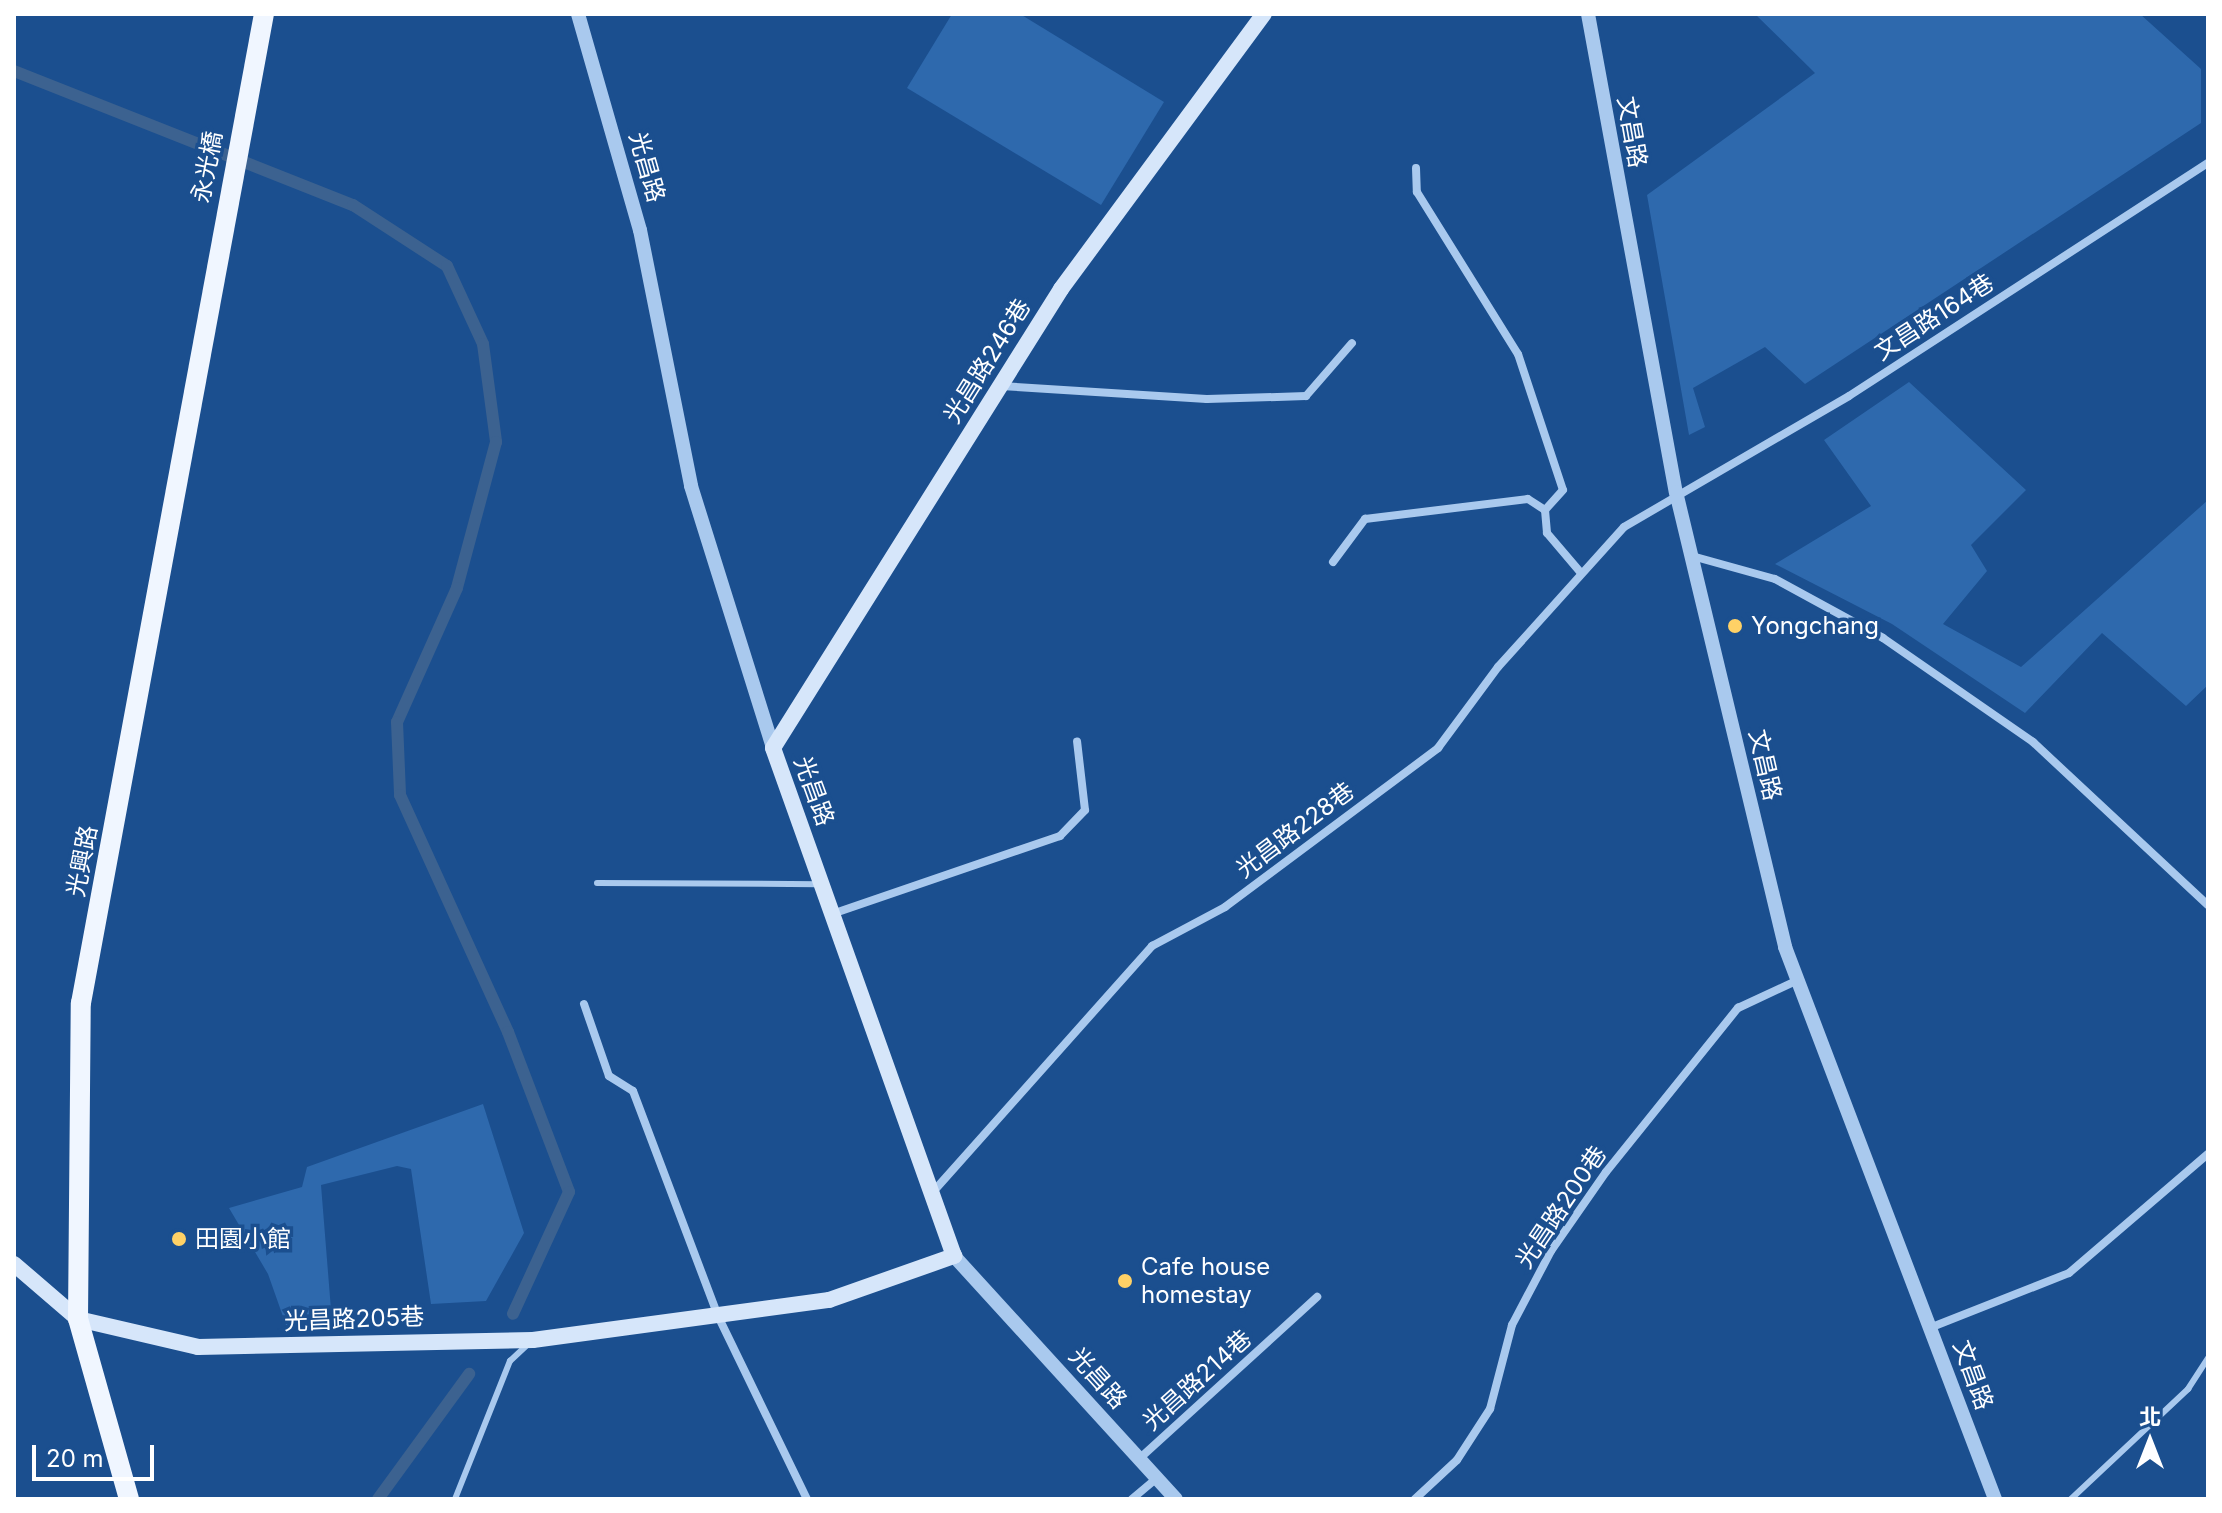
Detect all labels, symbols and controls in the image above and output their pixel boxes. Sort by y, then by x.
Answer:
street label: 文昌路 [1612,94,1652,170]
street label: 光昌路 [623,128,671,206]
street label: 永光橋 [186,129,228,205]
street label: 文昌路164巷 [1869,268,1999,366]
street label: 光昌路246巷 [938,294,1036,428]
place label: Yongchang [1751,612,1879,640]
marker: Yongchang [1726,617,1744,635]
street label: 文昌路 [1743,727,1787,803]
street label: 光昌路 [788,752,840,830]
street label: 光昌路228巷 [1230,776,1360,884]
street label: 光興路 [61,823,103,899]
street label: 光昌路200巷 [1510,1141,1612,1273]
place label: 田園小館 [195,1225,291,1253]
marker: 田園小館 [170,1230,188,1248]
place label: Cafe house homestay [1141,1253,1270,1309]
marker: Cafe house homestay [1116,1272,1134,1290]
street label: 光昌路205巷 [283,1302,425,1336]
street label: 光昌路214巷 [1137,1324,1257,1436]
street label: 文昌路 [1947,1336,1999,1414]
street label: 光昌路 [1063,1342,1133,1414]
north arrow [2110,1401,2190,1481]
text: 北 [2139,1404,2161,1430]
scale bar [36,1429,158,1479]
text: 20 m [46,1444,104,1473]

